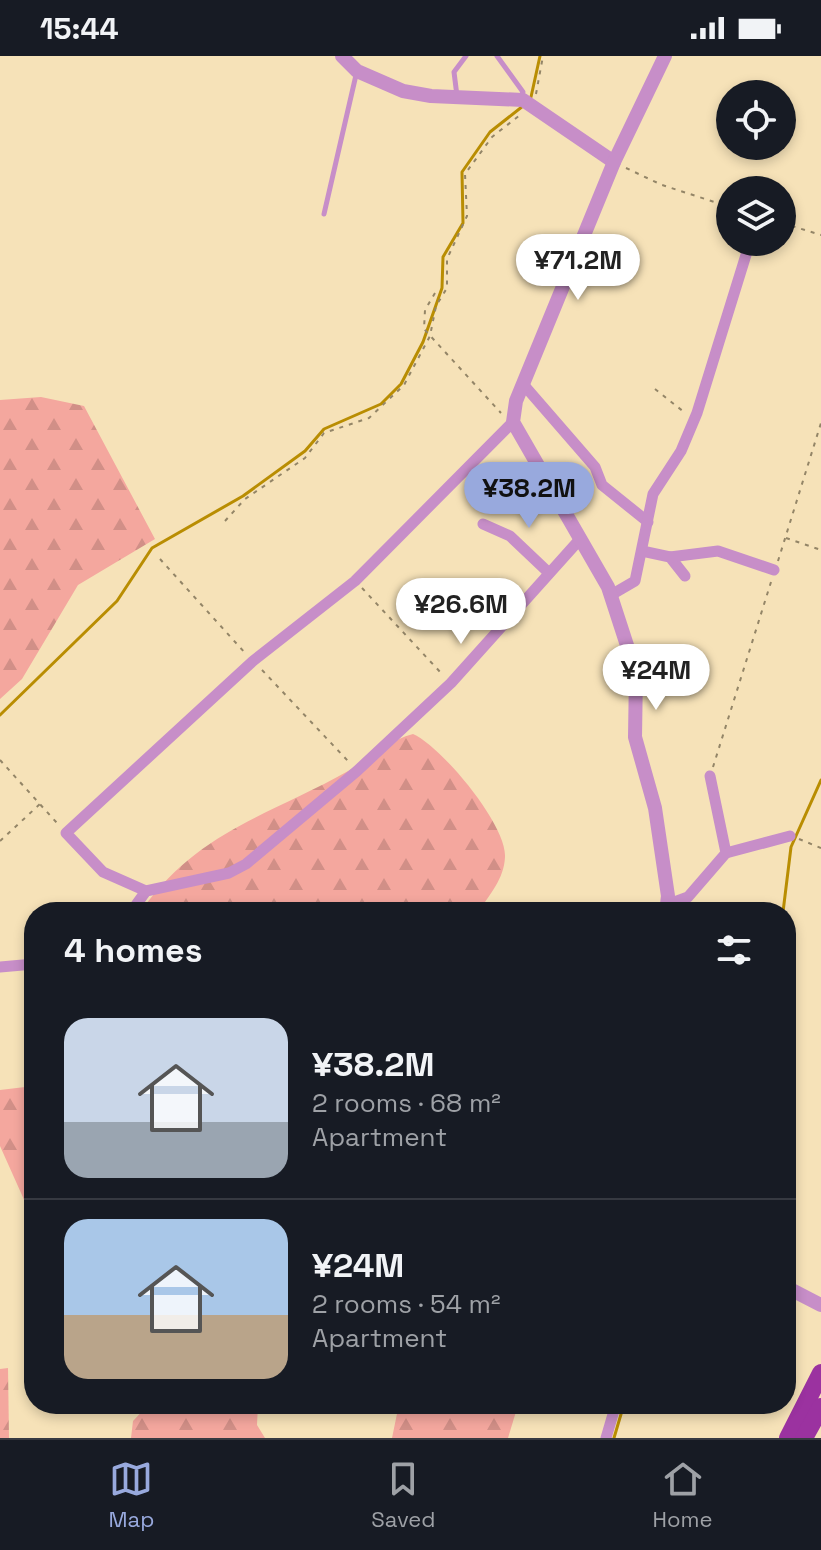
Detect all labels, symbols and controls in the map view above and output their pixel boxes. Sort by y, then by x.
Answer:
text: 15:44 [40,9,119,48]
map controls [716,80,796,256]
button: locate [716,80,796,160]
button: layers [716,176,796,256]
pin: ¥71.2M [513,234,643,302]
text: ¥71.2M [534,243,622,277]
pin: ¥38.2M [464,462,594,530]
text: ¥38.2M [482,471,576,505]
pin: ¥26.6M [396,578,526,646]
text: ¥26.6M [414,587,508,621]
pin: ¥24M [609,644,703,712]
text: ¥24M [621,653,691,687]
icon: filters [712,928,756,972]
text: 4 homes [64,929,202,972]
text: ¥38.2M [312,1043,434,1086]
icon: home [128,1050,224,1146]
text: 2 rooms · 68 m² [312,1086,501,1120]
text: Apartment [312,1120,447,1154]
text: ¥24M [312,1244,404,1287]
icon: home [128,1251,224,1347]
text: 2 rooms · 54 m² [312,1287,501,1321]
text: Apartment [312,1321,447,1355]
tab: Map [109,1457,154,1533]
tab: Saved [371,1457,436,1533]
tab: Home [653,1457,713,1533]

